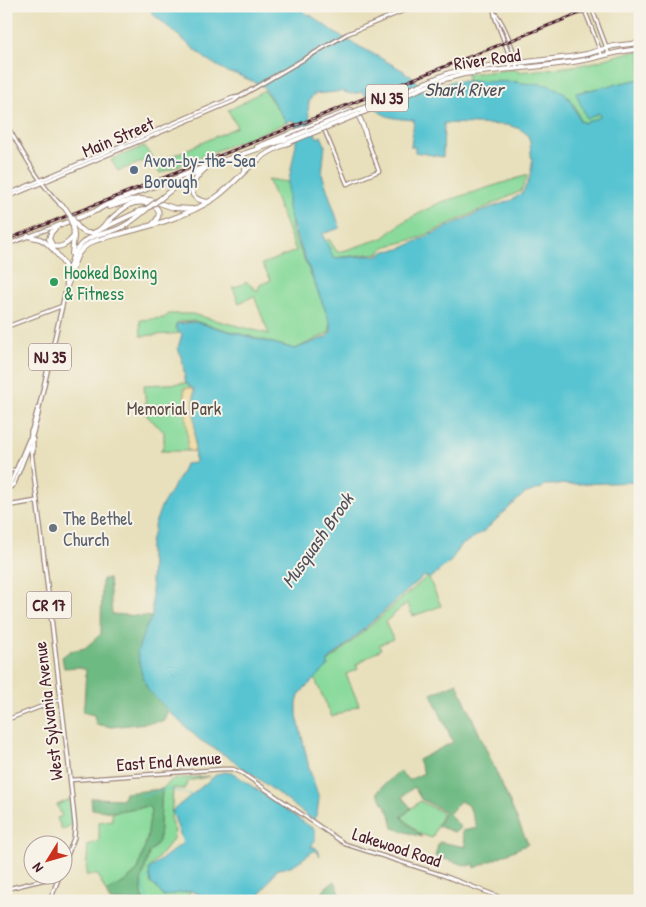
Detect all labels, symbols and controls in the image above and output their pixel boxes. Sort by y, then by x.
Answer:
street label: River Road [452,42,522,76]
water label: Shark River [424,76,506,102]
road number: NJ 35 [366,85,408,112]
street label: Main Street [78,110,159,163]
place label: Avon-by-the-Sea Borough [144,148,256,194]
marker: Avon-by-the-Sea Borough [128,164,140,176]
place label: Hooked Boxing & Fitness [64,260,157,306]
marker: Hooked Boxing & Fitness [48,276,60,288]
road number: NJ 35 [29,344,71,371]
park label: Memorial Park [127,396,222,421]
water label: Musquash Brook [275,486,360,592]
place label: The Bethel Church [63,506,132,552]
marker: The Bethel Church [47,522,59,534]
road number: CR 17 [27,592,72,618]
street label: West Sylvania Avenue [27,640,69,782]
street label: East End Avenue [116,745,222,777]
street label: Lakewood Road [349,821,445,873]
north arrow [22,834,72,884]
text: N [27,859,47,877]

